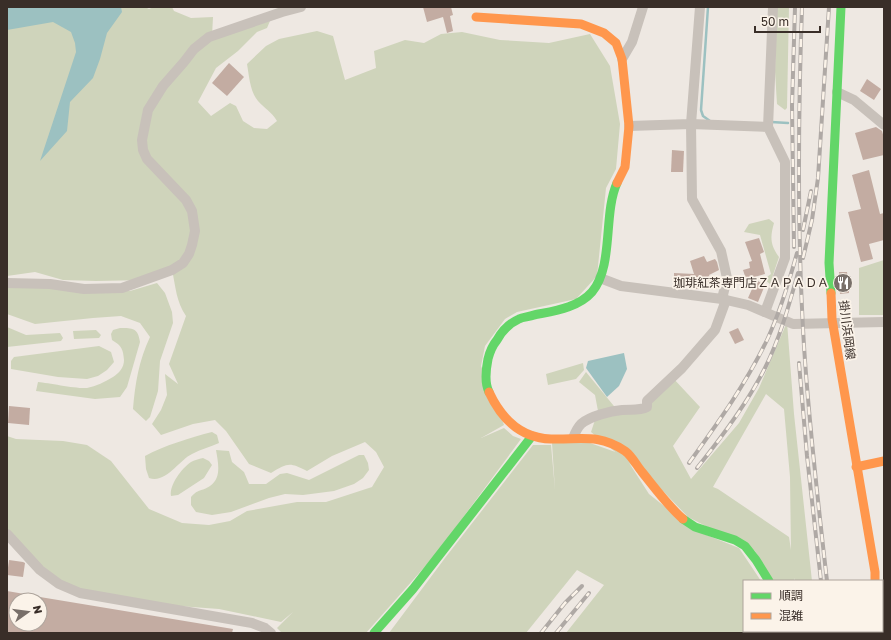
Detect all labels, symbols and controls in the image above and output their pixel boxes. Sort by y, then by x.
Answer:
scale bar [755,8,820,34]
text: 50 m [761,14,789,29]
restaurant icon: 珈琲紅茶専門店ＺＡＰＡＤＡ [832,272,854,294]
place label: 珈琲紅茶専門店ＺＡＰＡＤＡ [673,275,829,290]
street label: 掛川浜岡線 [836,299,859,361]
legend [743,580,883,632]
text: 順調 [779,588,803,603]
north arrow [8,592,48,632]
text: N [31,604,46,615]
text: 混雑 [779,608,803,623]

